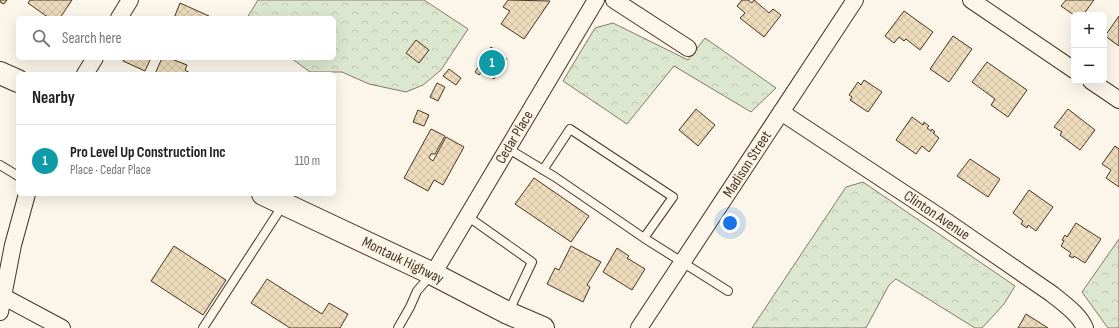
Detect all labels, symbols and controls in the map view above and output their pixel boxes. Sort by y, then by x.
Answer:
map controls [1071,12,1107,84]
button: + [1071,12,1107,48]
search box [16,16,336,60]
icon: search [30,27,52,49]
text: Search here [62,29,122,48]
pin: 1 [479,48,505,78]
button: − [1071,48,1107,84]
text: Nearby [32,88,75,108]
street label: Cedar Place [491,107,538,167]
street label: Madison Street [719,127,776,201]
text: Pro Level Up Construction Inc [70,143,226,162]
text: 1 [42,153,48,169]
text: 110 m [295,153,320,169]
text: Place · Cedar Place [70,162,151,178]
street label: Clinton Avenue [900,186,973,245]
your location [720,213,740,233]
street label: Montauk Highway [359,232,447,289]

